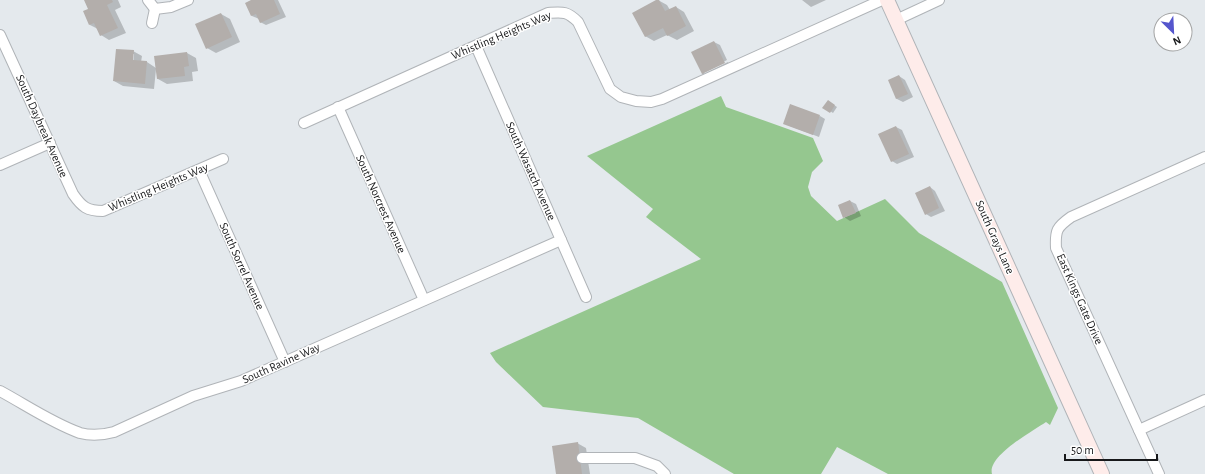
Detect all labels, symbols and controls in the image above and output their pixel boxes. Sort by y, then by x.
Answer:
street label: Whistling Heights Way [449,9,553,62]
north arrow [1153,12,1193,52]
text: N [1171,34,1183,47]
street label: South Daybreak Avenue [13,73,70,180]
street label: South Wasatch Avenue [504,120,558,222]
street label: South Norcrest Avenue [354,153,408,255]
street label: Whistling Heights Way [106,161,210,214]
street label: South Grays Lane [972,198,1017,276]
street label: South Sorrel Avenue [217,221,267,311]
street label: East Kings Gate Drive [1055,252,1105,346]
street label: South Ravine Way [240,341,322,386]
scale bar [1065,436,1157,462]
text: 50 m [1071,444,1094,456]

